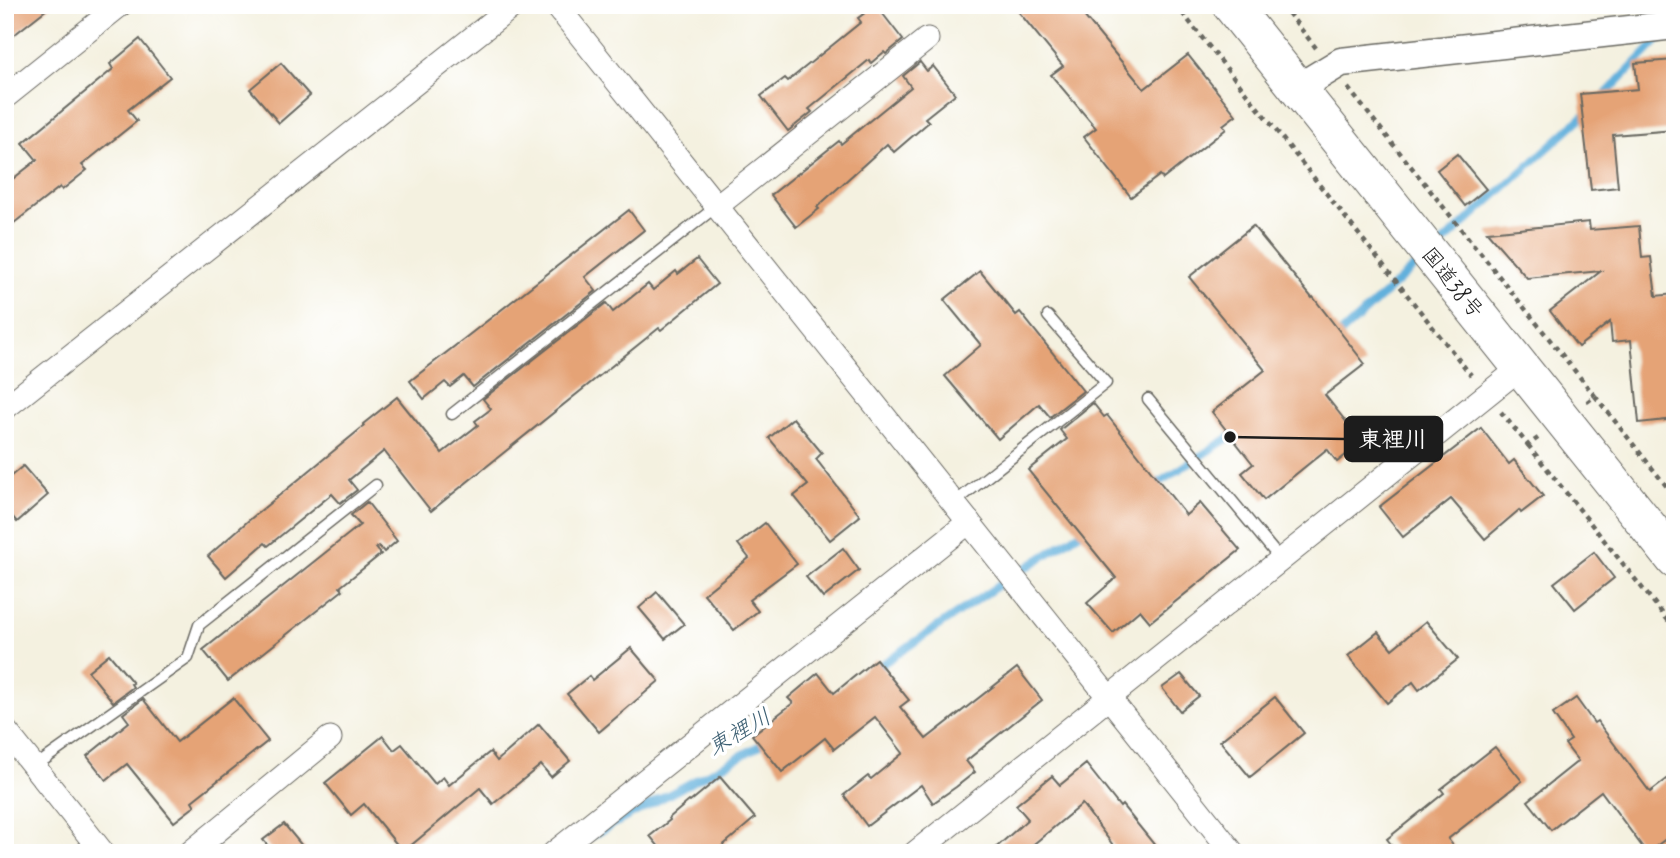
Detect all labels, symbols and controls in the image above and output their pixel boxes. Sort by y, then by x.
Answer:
street label: 国道38号 [1415,242,1489,324]
callout: 東裡川 [1345,417,1442,461]
text: 東裡川 [1359,426,1428,456]
water label: 東裡川 [703,703,777,763]

